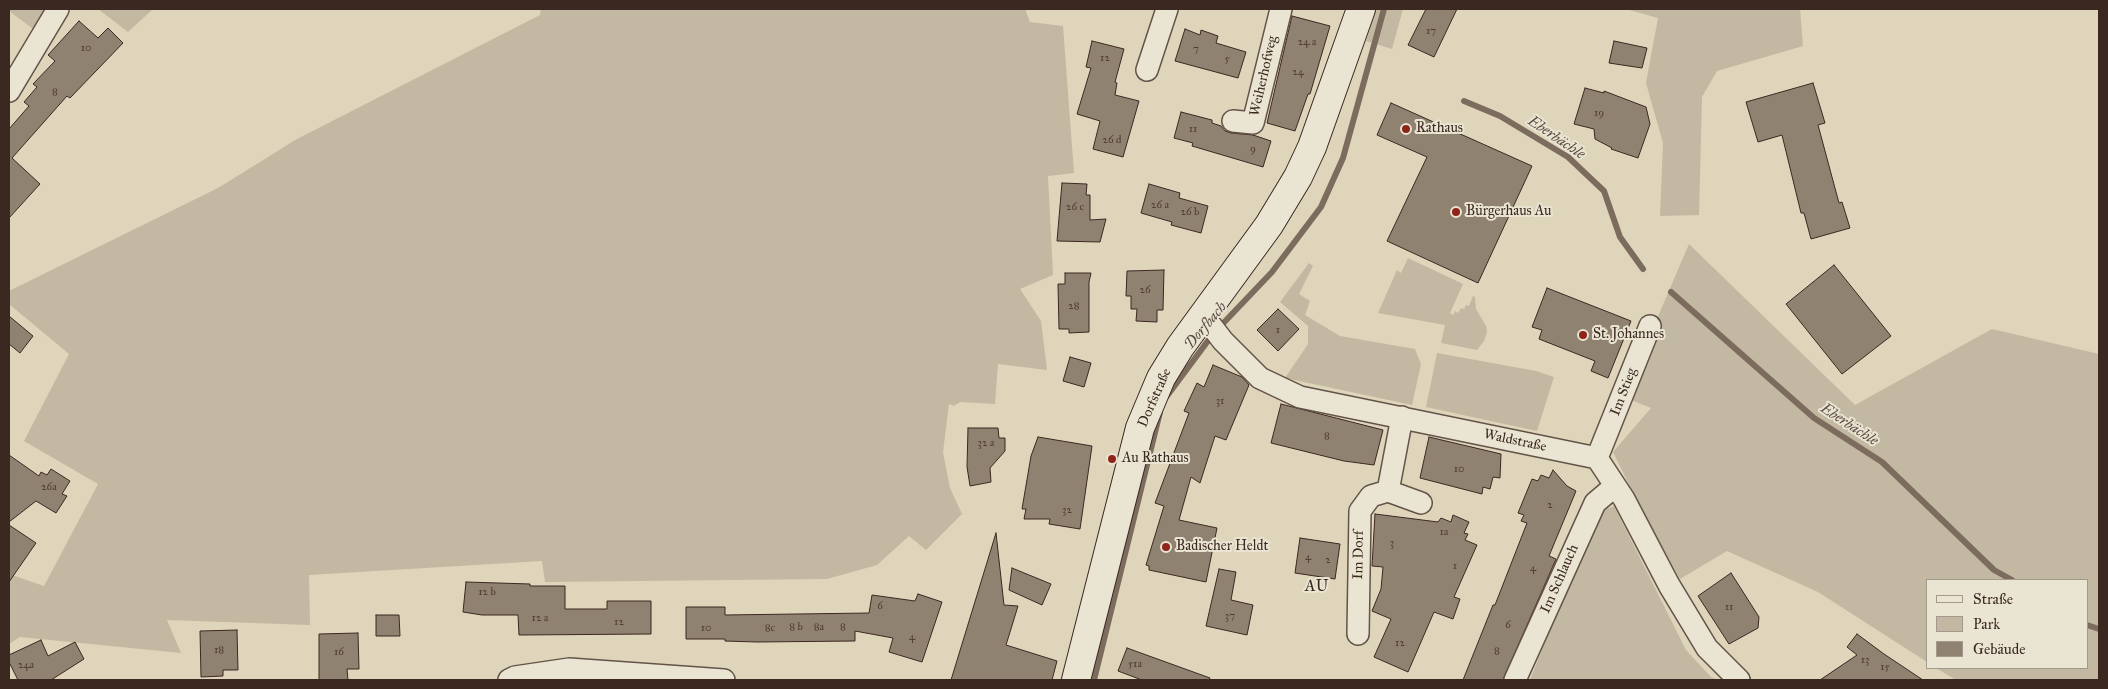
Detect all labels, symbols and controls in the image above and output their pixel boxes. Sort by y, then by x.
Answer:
house number: 17 [1426,24,1436,38]
street label: Weiherhofweg [1247,34,1281,118]
house number: 24 a [1298,35,1316,49]
house number: 10 [81,41,91,55]
house number: 7 [1193,42,1199,56]
house number: 12 [1100,51,1110,65]
house number: 5 [1224,52,1230,66]
house number: 24 [1292,65,1304,79]
house number: 8 [52,85,58,99]
house number: 19 [1594,106,1604,120]
water label: Eberbächle [1524,112,1588,164]
place label: Rathaus [1416,121,1463,137]
house number: 11 [1189,122,1197,136]
marker: Rathaus [1400,123,1412,135]
house number: 26 d [1103,133,1121,147]
house number: 9 [1250,142,1256,156]
house number: 26 a [1151,198,1169,212]
house number: 26 c [1066,200,1084,214]
place label: Bürgerhaus Au [1466,204,1551,220]
house number: 26 b [1181,205,1199,219]
marker: Bürgerhaus Au [1450,206,1462,218]
house number: 26 [1139,283,1151,297]
house number: 28 [1068,299,1080,313]
water label: Dorfbach [1181,299,1231,353]
house number: 1 [1276,323,1280,337]
place label: St. Johannes [1593,327,1664,343]
marker: St. Johannes [1577,329,1589,341]
street label: Dorfstraße [1135,366,1175,430]
street label: Im Stieg [1607,366,1641,418]
house number: 31 [1216,394,1224,408]
water label: Eberbächle [1817,400,1881,450]
street label: Waldstraße [1482,426,1548,456]
house number: 8 [1324,429,1330,443]
house number: 32 a [978,436,994,450]
place label: Au Rathaus [1122,451,1189,467]
marker: Au Rathaus [1106,453,1118,465]
house number: 10 [1454,462,1464,476]
house number: 26a [41,480,57,494]
house number: 2 [1547,498,1553,512]
house number: 32 [1062,503,1072,517]
house number: 1a [1440,525,1448,539]
street label: Im Dorf [1350,530,1368,580]
house number: 3 [1390,536,1394,550]
place label: Badischer Heldt [1176,539,1268,555]
marker: Badischer Heldt [1160,541,1172,553]
street label: Im Schlauch [1537,542,1583,616]
house number: 4 [1305,550,1311,564]
house number: 2 [1325,553,1331,567]
house number: 1 [1453,559,1457,573]
house number: 4 [1530,561,1536,575]
district label: AU [1304,577,1330,597]
legend [1926,579,2088,669]
house number: 12 b [478,585,496,599]
text: Straße [1973,590,2013,608]
house number: 6 [877,599,883,613]
house number: 11 [1725,600,1733,614]
house number: 37 [1225,609,1235,623]
house number: 12 a [532,611,548,625]
house number: 12 [614,615,624,629]
text: Park [1973,615,2000,633]
house number: 6 [1505,618,1511,632]
house number: 8 b [789,620,803,634]
house number: 8a [814,620,824,634]
house number: 8 [840,620,846,634]
house number: 10 [701,621,711,635]
house number: 8c [765,621,775,635]
house number: 4 [909,630,915,644]
house number: 12 [1395,636,1405,650]
text: Gebäude [1973,640,2026,658]
house number: 18 [214,643,224,657]
house number: 8 [1494,644,1500,658]
house number: 16 [334,645,344,659]
house number: 13 [1861,653,1869,667]
house number: 51a [1128,657,1142,671]
house number: 24a [18,658,34,672]
house number: 15 [1880,660,1890,674]

